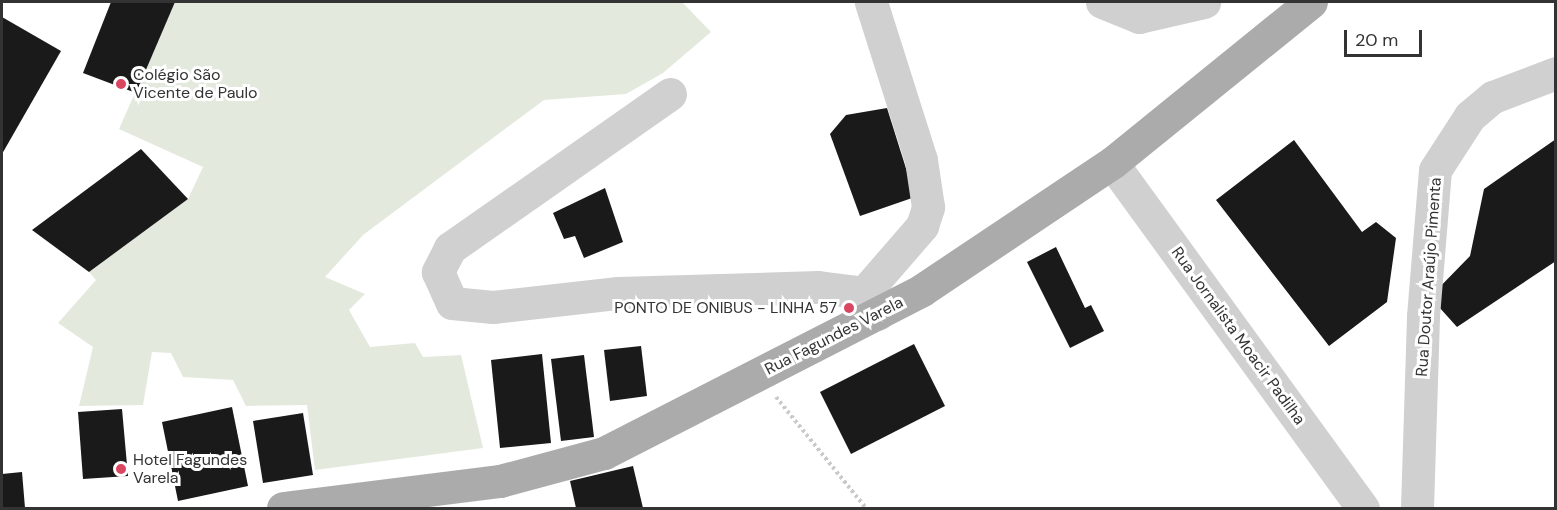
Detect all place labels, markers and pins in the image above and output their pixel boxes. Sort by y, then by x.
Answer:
place label: Colégio São Vicente de Paulo [133,65,258,103]
marker: Colégio São Vicente de Paulo [114,77,128,91]
place label: PONTO DE ONIBUS - LINHA 57 [614,298,837,318]
marker: PONTO DE ONIBUS - LINHA 57 [842,301,856,315]
place label: Hotel Fagundes Varela [133,450,247,488]
marker: Hotel Fagundes Varela [114,462,128,476]

